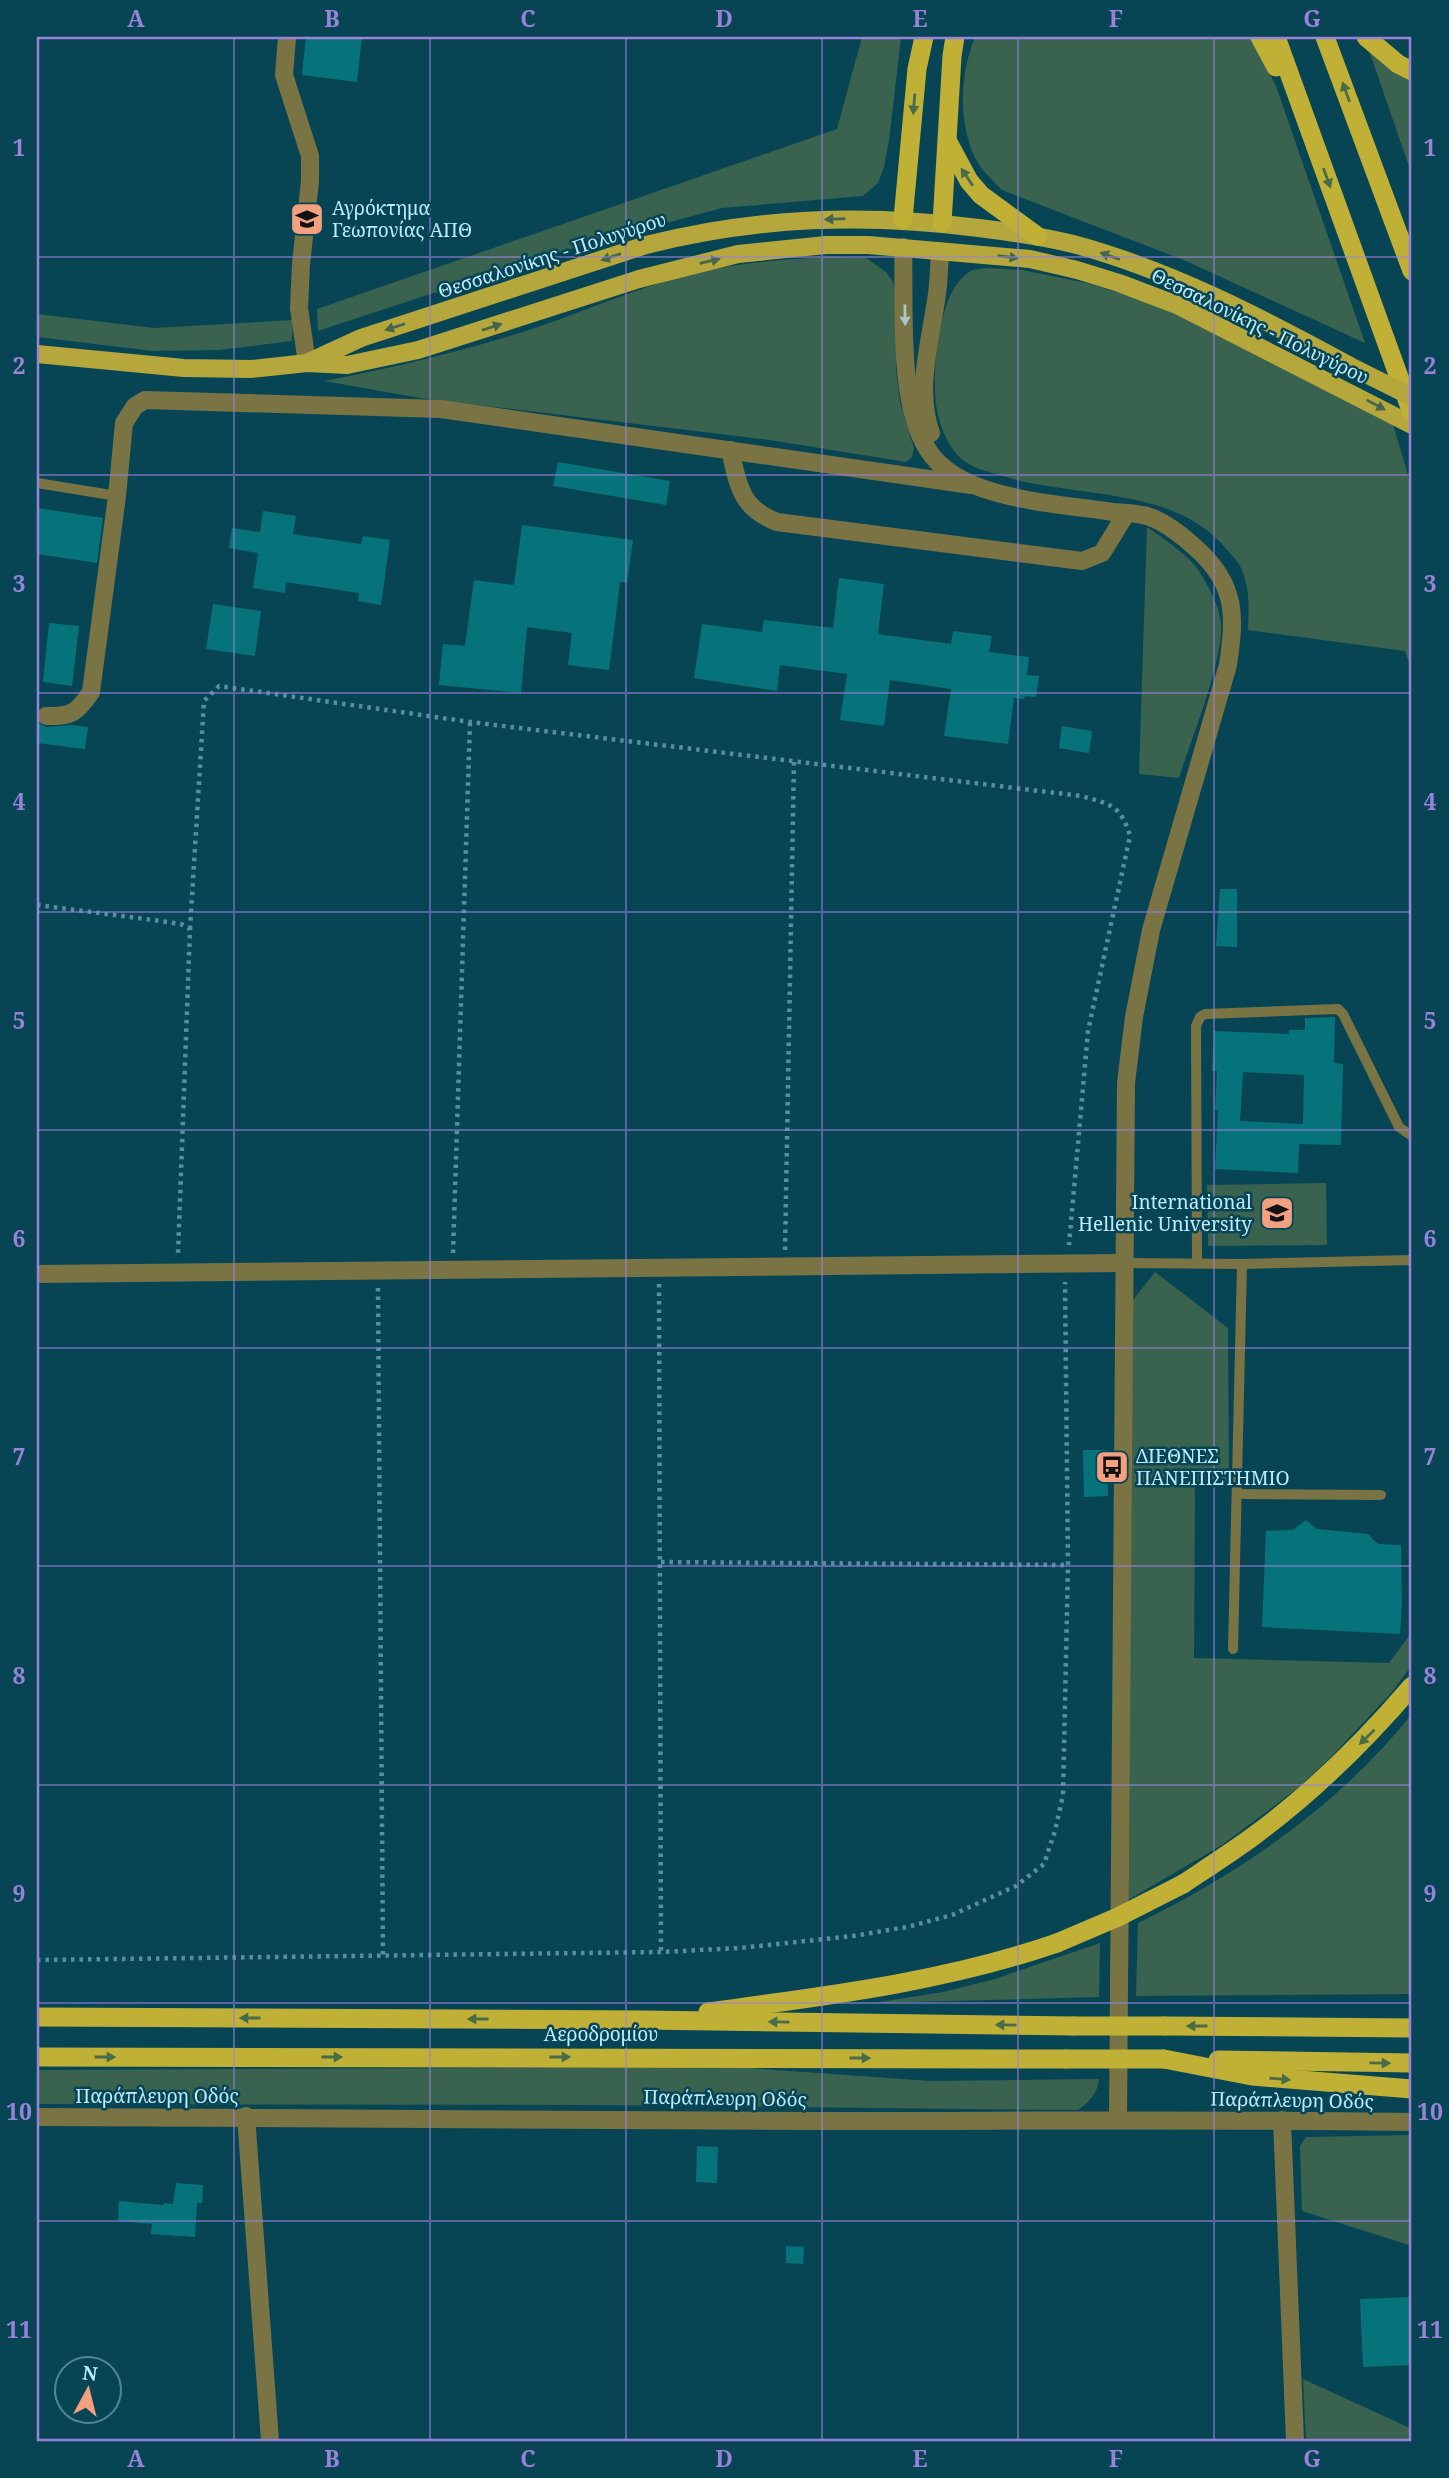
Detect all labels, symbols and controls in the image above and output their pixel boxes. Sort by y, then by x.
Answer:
text: A [127,2,145,34]
text: B [324,2,340,34]
text: C [520,2,536,34]
text: D [715,2,733,34]
text: E [912,2,928,34]
text: F [1109,2,1123,34]
text: G [1303,2,1321,34]
one-way arrow [1340,82,1351,103]
one-way arrow [908,93,919,115]
text: 1 [13,131,26,163]
text: 1 [1424,131,1437,163]
one-way arrow [961,167,974,187]
one-way arrow [1321,167,1332,188]
place label: Αγρόκτημα Γεωπονίας ΑΠΘ [332,195,472,243]
school or university icon: Αγρόκτημα Γεωπονίας ΑΠΘ [288,200,326,238]
street label: Θεσσαλονίκης - Πολυγύρου [435,206,669,304]
one-way arrow [823,214,845,225]
one-way arrow [1100,250,1121,261]
one-way arrow [997,251,1019,262]
one-way arrow [601,252,622,263]
one-way arrow [699,255,721,266]
street label: Θεσσαλονίκης - Πολυγύρου [1147,262,1373,390]
one-way arrow [899,305,911,327]
one-way arrow [384,322,405,333]
one-way arrow [482,322,503,332]
text: 2 [13,349,26,381]
text: 2 [1424,349,1437,381]
one-way arrow [1366,399,1385,411]
text: 3 [13,567,26,599]
text: 3 [1424,567,1437,599]
text: 4 [13,785,26,817]
text: 4 [1424,785,1437,817]
text: 5 [13,1004,26,1036]
text: 5 [1424,1004,1437,1036]
place label: International Hellenic University [1078,1189,1252,1237]
school or university icon: International Hellenic University [1258,1194,1296,1232]
text: 6 [13,1222,26,1254]
text: 6 [1424,1222,1437,1254]
text: 7 [13,1440,26,1472]
text: 7 [1424,1440,1437,1472]
place label: ΔΙΕΘΝΕΣ ΠΑΝΕΠΙΣΤΗΜΙΟ [1136,1443,1290,1491]
bus stop icon: ΔΙΕΘΝΕΣ ΠΑΝΕΠΙΣΤΗΜΙΟ [1093,1448,1131,1486]
text: 8 [13,1659,26,1691]
text: 8 [1424,1659,1437,1691]
one-way arrow [1359,1728,1376,1744]
text: 9 [13,1877,26,1909]
text: 9 [1424,1877,1437,1909]
one-way arrow [239,2012,261,2024]
one-way arrow [467,2013,489,2025]
one-way arrow [767,2016,789,2028]
one-way arrow [995,2020,1017,2031]
street label: Αεροδρομίου [544,2021,658,2047]
one-way arrow [1186,2021,1208,2032]
one-way arrow [94,2051,116,2063]
one-way arrow [322,2051,344,2063]
one-way arrow [549,2051,571,2063]
one-way arrow [850,2052,872,2064]
one-way arrow [1369,2057,1391,2068]
one-way arrow [1269,2073,1291,2084]
street label: Παράπλευρη Οδός [75,2083,239,2109]
street label: Παράπλευρη Οδός [643,2084,807,2112]
street label: Παράπλευρη Οδός [1210,2086,1374,2114]
text: 10 [6,2095,32,2127]
text: 10 [1417,2095,1443,2127]
text: 11 [6,2313,32,2345]
text: 11 [1417,2313,1443,2345]
north arrow [52,2356,122,2426]
text: N [81,2359,99,2387]
text: A [127,2442,145,2474]
text: B [324,2442,340,2474]
text: C [520,2442,536,2474]
text: D [715,2442,733,2474]
text: E [912,2442,928,2474]
text: F [1109,2442,1123,2474]
text: G [1303,2442,1321,2474]

